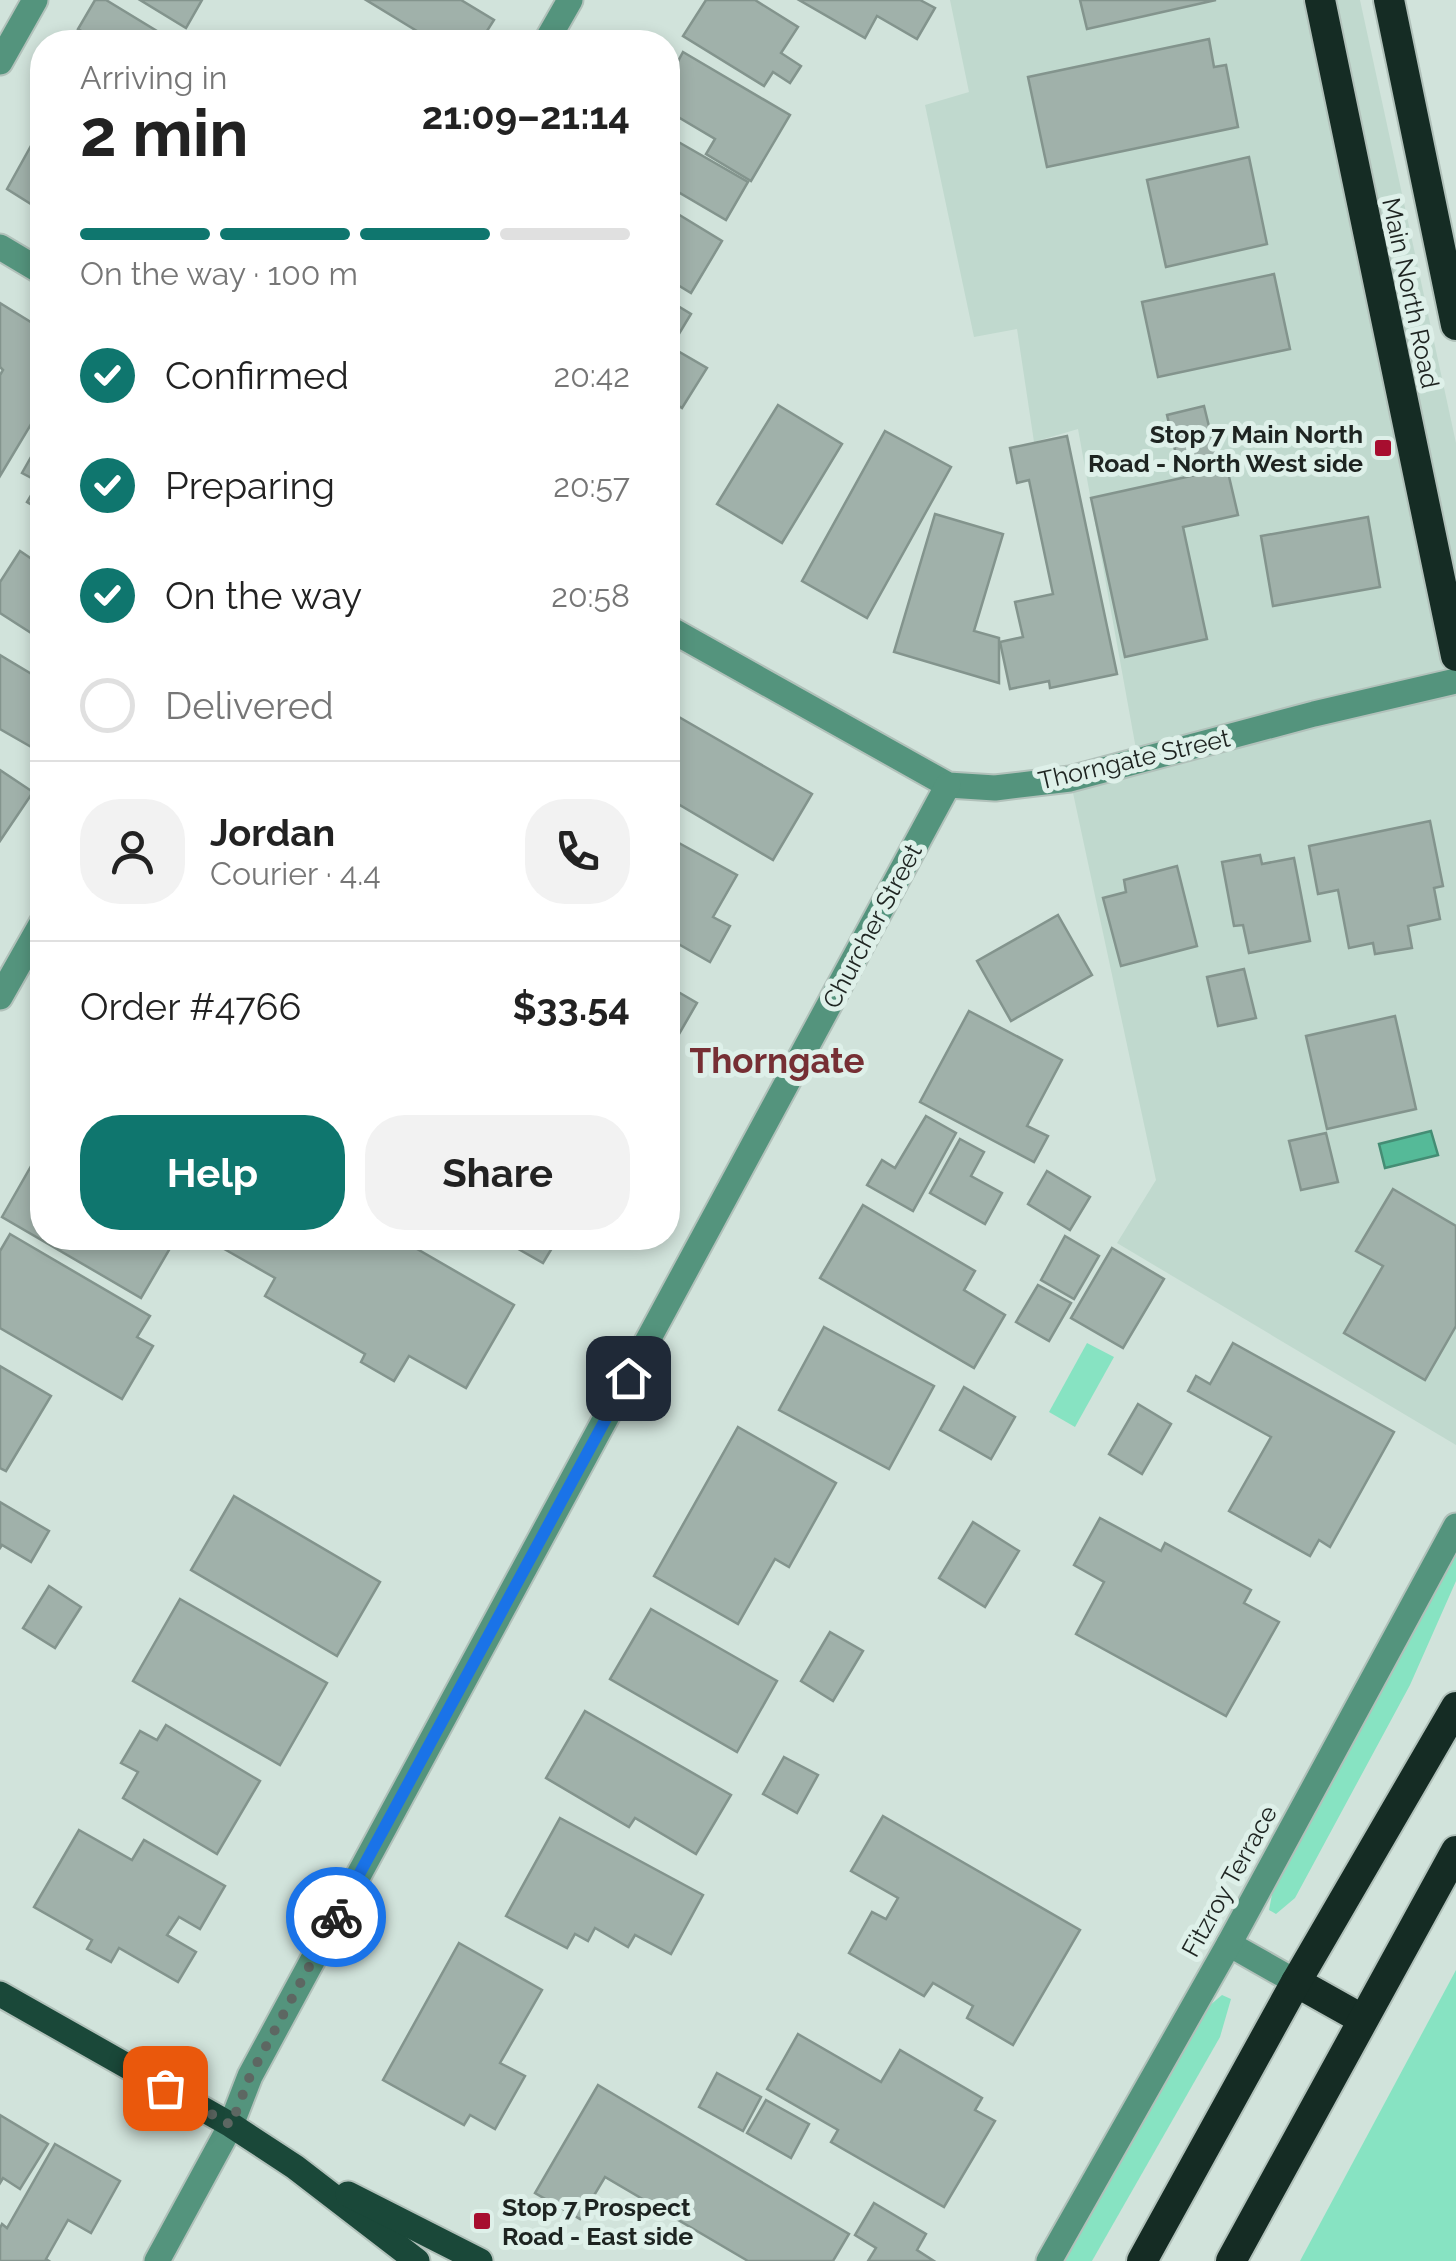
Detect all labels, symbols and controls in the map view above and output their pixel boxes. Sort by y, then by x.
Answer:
text: Arriving in [80,59,227,96]
text: 21:09–21:14 [422,93,630,138]
text: 2 min [80,95,249,171]
street label: Main North Road [1376,195,1446,391]
text: On the way · 100 m [80,255,358,292]
icon: check [80,348,135,403]
text: Confirmed [165,353,349,398]
text: 20:42 [554,357,630,394]
place label: Stop 7 Main North Road - North West side [1088,419,1363,478]
marker: Stop 7 Main North Road - North West side [1372,437,1394,459]
icon: check [80,458,135,513]
text: Preparing [165,463,335,508]
text: 20:57 [553,467,630,504]
icon: check [80,568,135,623]
text: On the way [165,573,362,618]
text: 20:58 [551,577,630,614]
text: Delivered [165,683,334,728]
street label: Thorngate Street [1035,722,1233,796]
button: person [80,799,185,904]
button: phone [525,799,630,904]
text: Jordan [210,810,335,855]
street label: Churcher Street [816,838,928,1013]
text: Courier · 4.4 [210,855,381,892]
text: Order #4766 [80,984,301,1029]
text: $33.54 [512,984,630,1029]
district label: Thorngate [690,1040,865,1081]
button: Help [80,1115,345,1230]
button: Share [365,1115,630,1230]
pin [586,1336,671,1421]
icon: home [601,1351,656,1406]
street label: Fitzroy Terrace [1175,1800,1283,1962]
courier [286,1867,386,1967]
icon: bike [309,1890,364,1945]
pin [123,2046,208,2131]
icon: bag [138,2061,193,2116]
place label: Stop 7 Prospect Road - East side [502,2192,693,2251]
marker: Stop 7 Prospect Road - East side [471,2210,493,2232]

